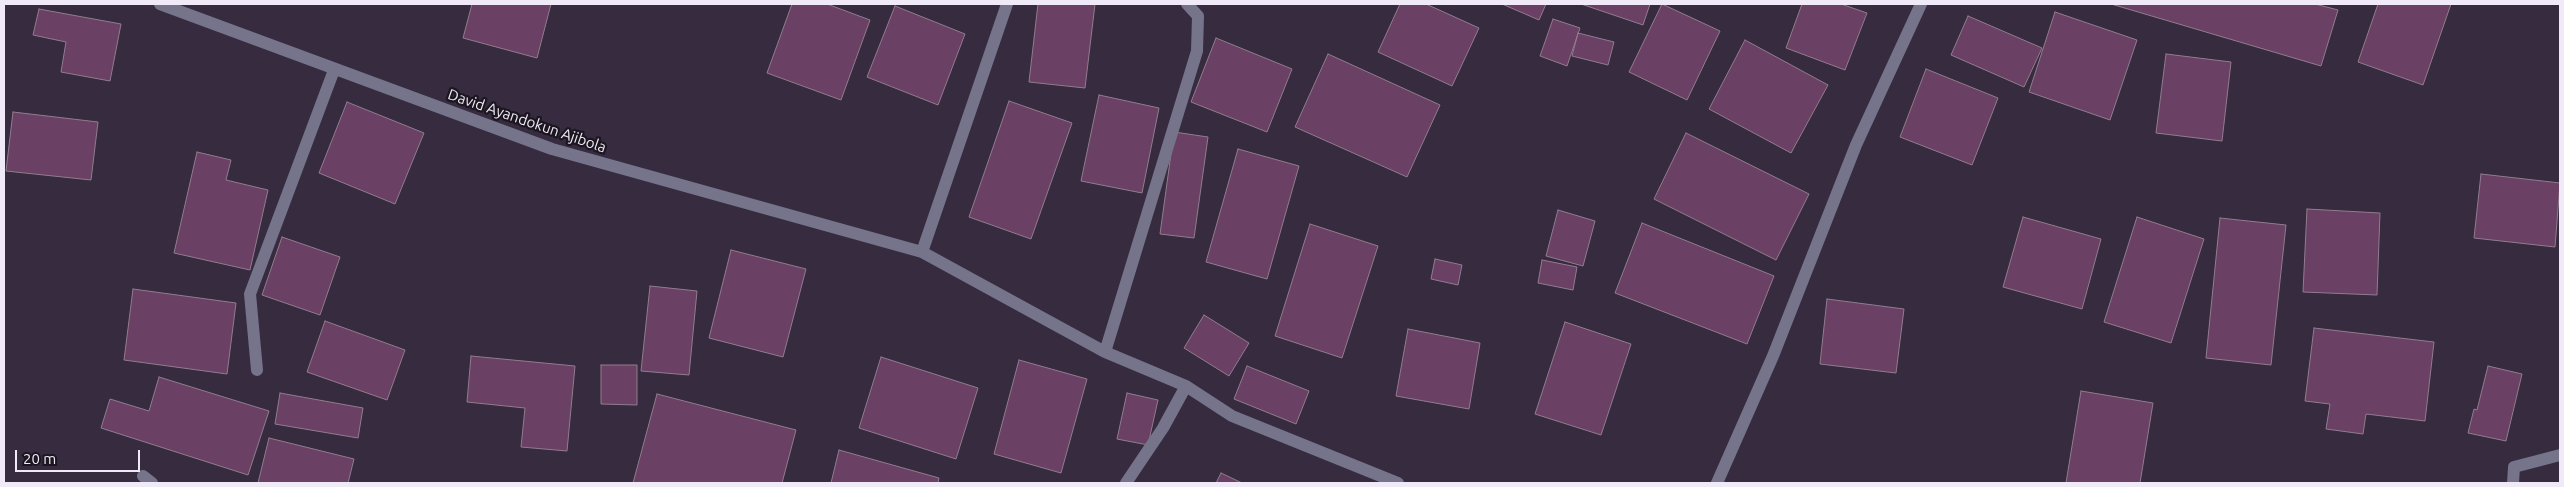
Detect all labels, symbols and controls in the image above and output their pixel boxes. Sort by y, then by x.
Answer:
street label: David Ayandokun Ajibola [445,85,609,157]
scale bar [18,440,142,472]
text: 20 m [23,450,56,467]

